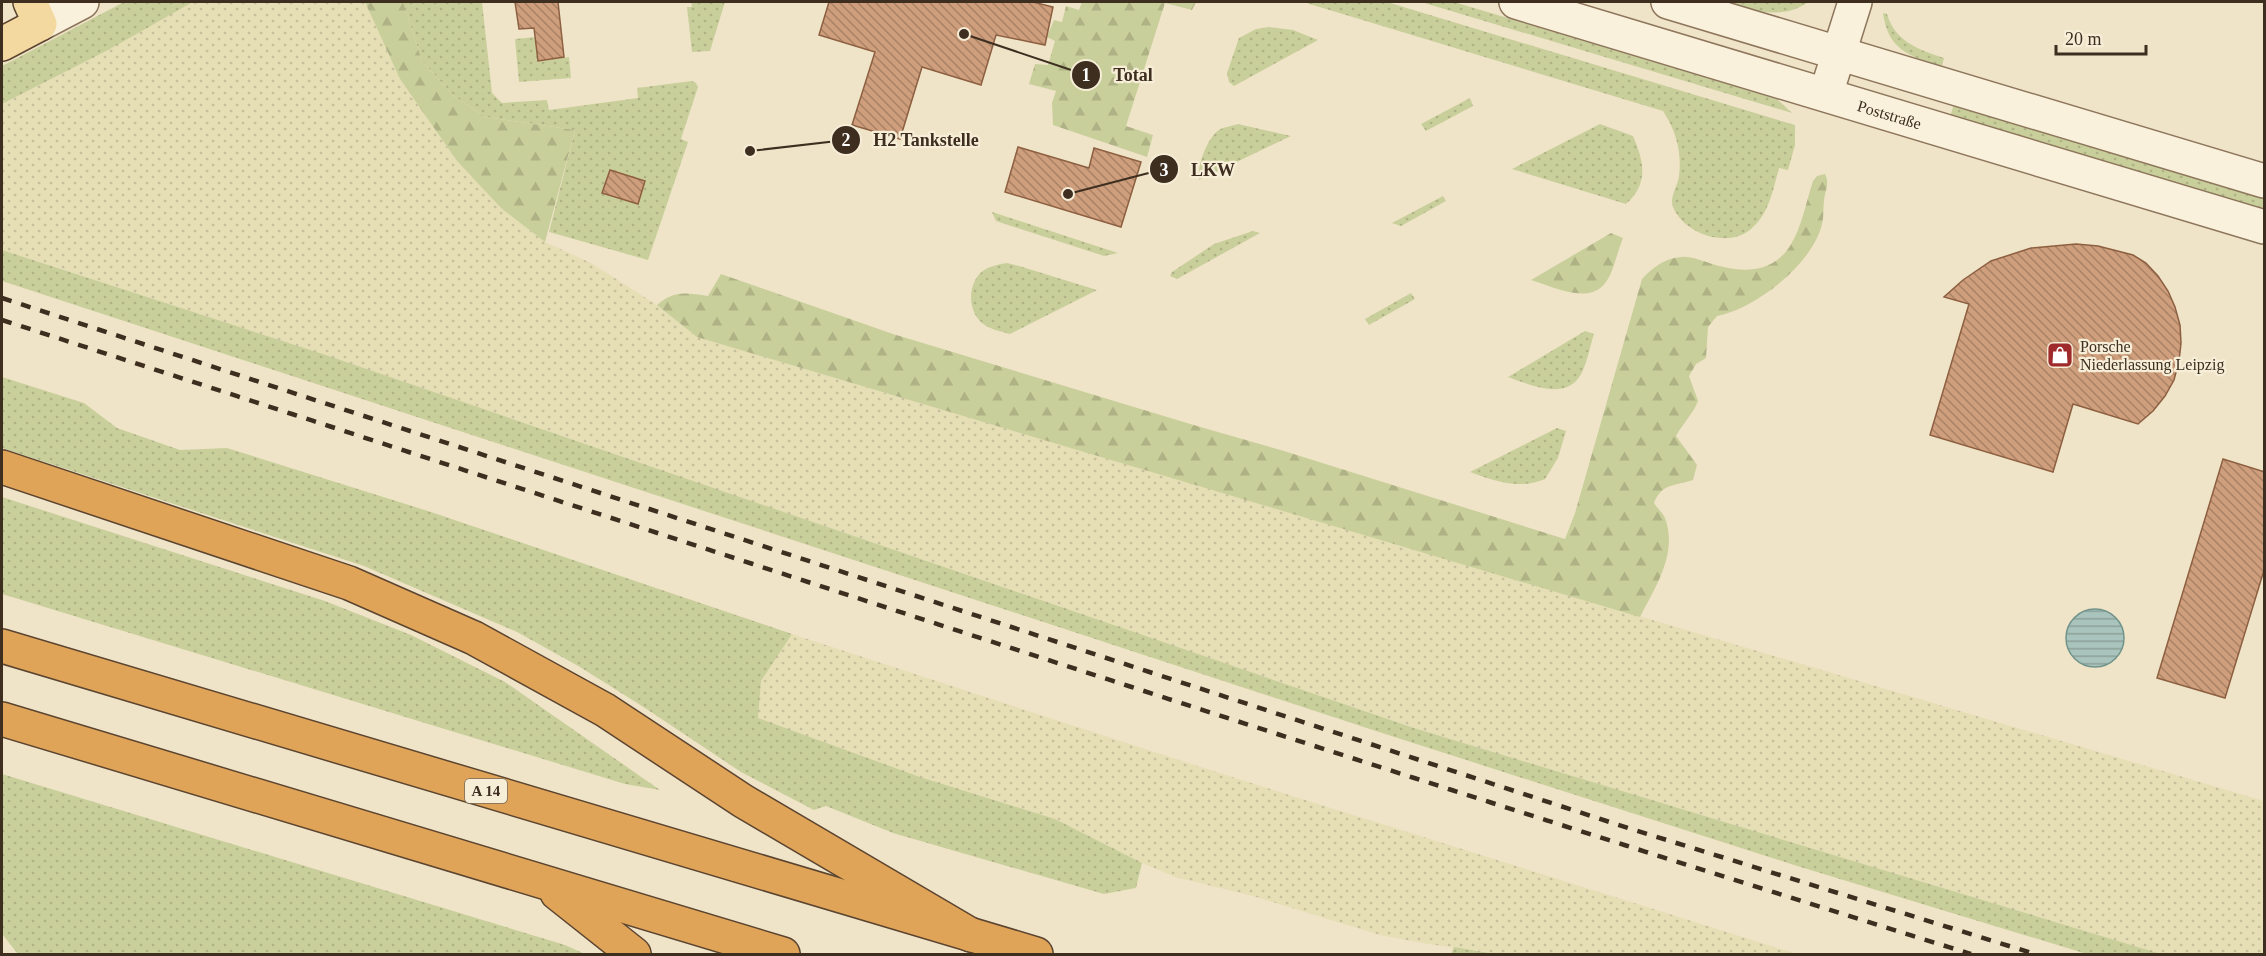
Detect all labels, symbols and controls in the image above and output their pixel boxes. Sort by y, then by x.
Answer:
scale bar [2056,18,2146,56]
text: 20 m [2065,29,2102,49]
callout: Total [1071,57,1165,93]
text: 1 [1082,65,1091,85]
text: Total [1113,65,1153,85]
street label: Poststraße [1855,97,1923,132]
callout: H2 Tankstelle [831,122,990,158]
text: 2 [842,130,851,150]
text: H2 Tankstelle [873,130,979,150]
callout: LKW [1149,151,1247,187]
text: 3 [1160,160,1169,180]
text: LKW [1191,160,1235,180]
place label: Porsche Niederlassung Leipzig [2080,338,2224,374]
shop icon: Porsche Niederlassung Leipzig [2045,340,2075,370]
road number: A 14 [465,779,507,803]

